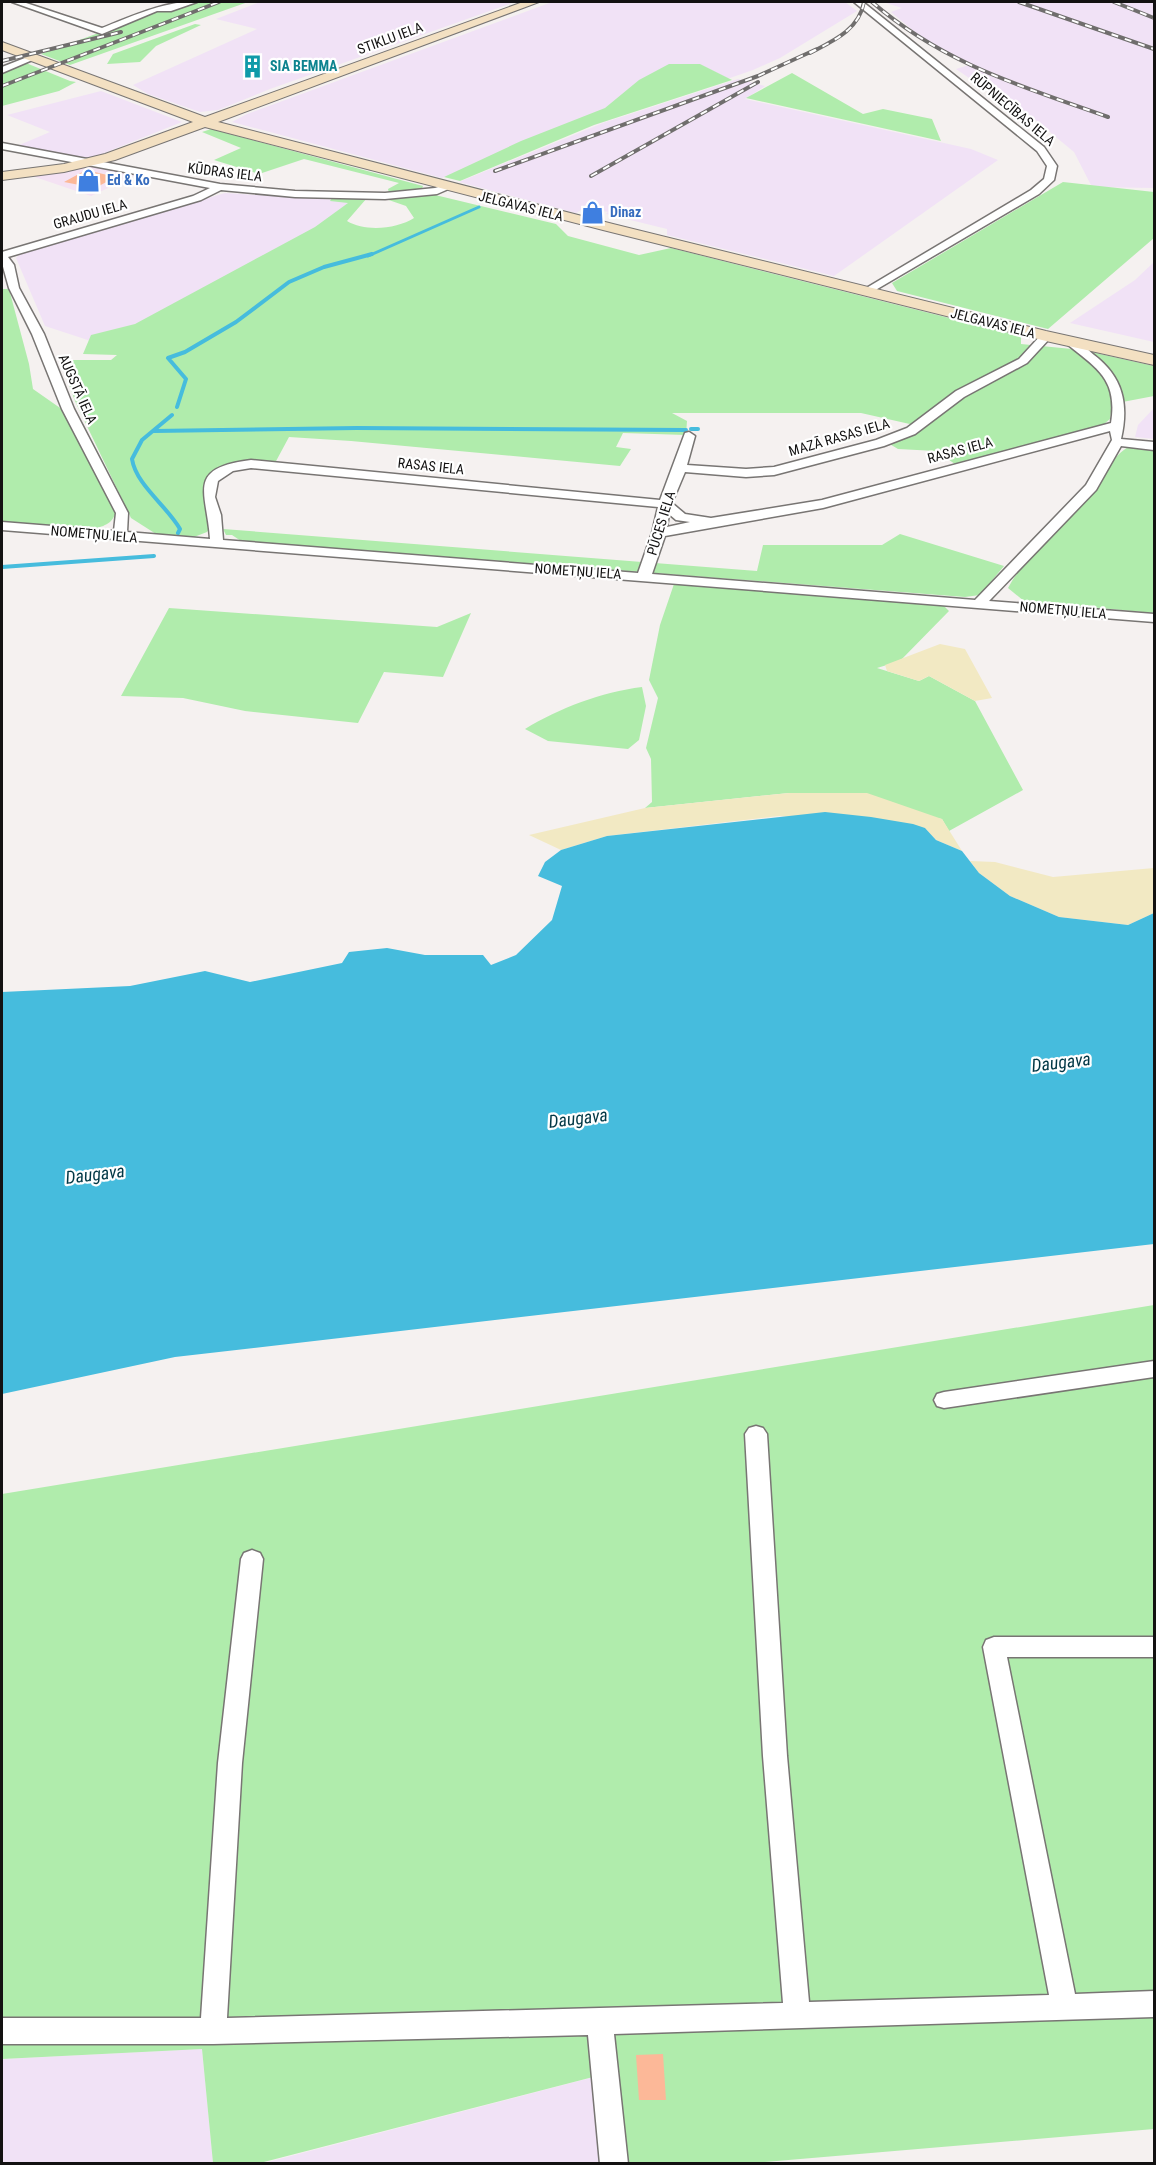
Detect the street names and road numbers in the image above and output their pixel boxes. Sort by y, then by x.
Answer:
street label: STIKLU IELA [355,19,425,57]
street label: RŪPNIECĪBAS IELA [968,69,1058,149]
street label: KŪDRAS IELA [187,160,263,184]
street label: JELGAVAS IELA [477,188,565,224]
street label: GRAUDU IELA [51,196,129,232]
street label: JELGAVAS IELA [949,305,1037,341]
street label: AUGSTĀ IELA [55,352,101,426]
street label: MAZĀ RASAS IELA [787,415,891,459]
street label: RASAS IELA [926,434,994,466]
street label: RASAS IELA [397,455,465,477]
street label: PŪCES IELA [644,489,678,557]
street label: NOMETŅU IELA [50,522,138,547]
street label: NOMETŅU IELA [534,560,622,583]
street label: NOMETŅU IELA [1019,598,1107,623]

